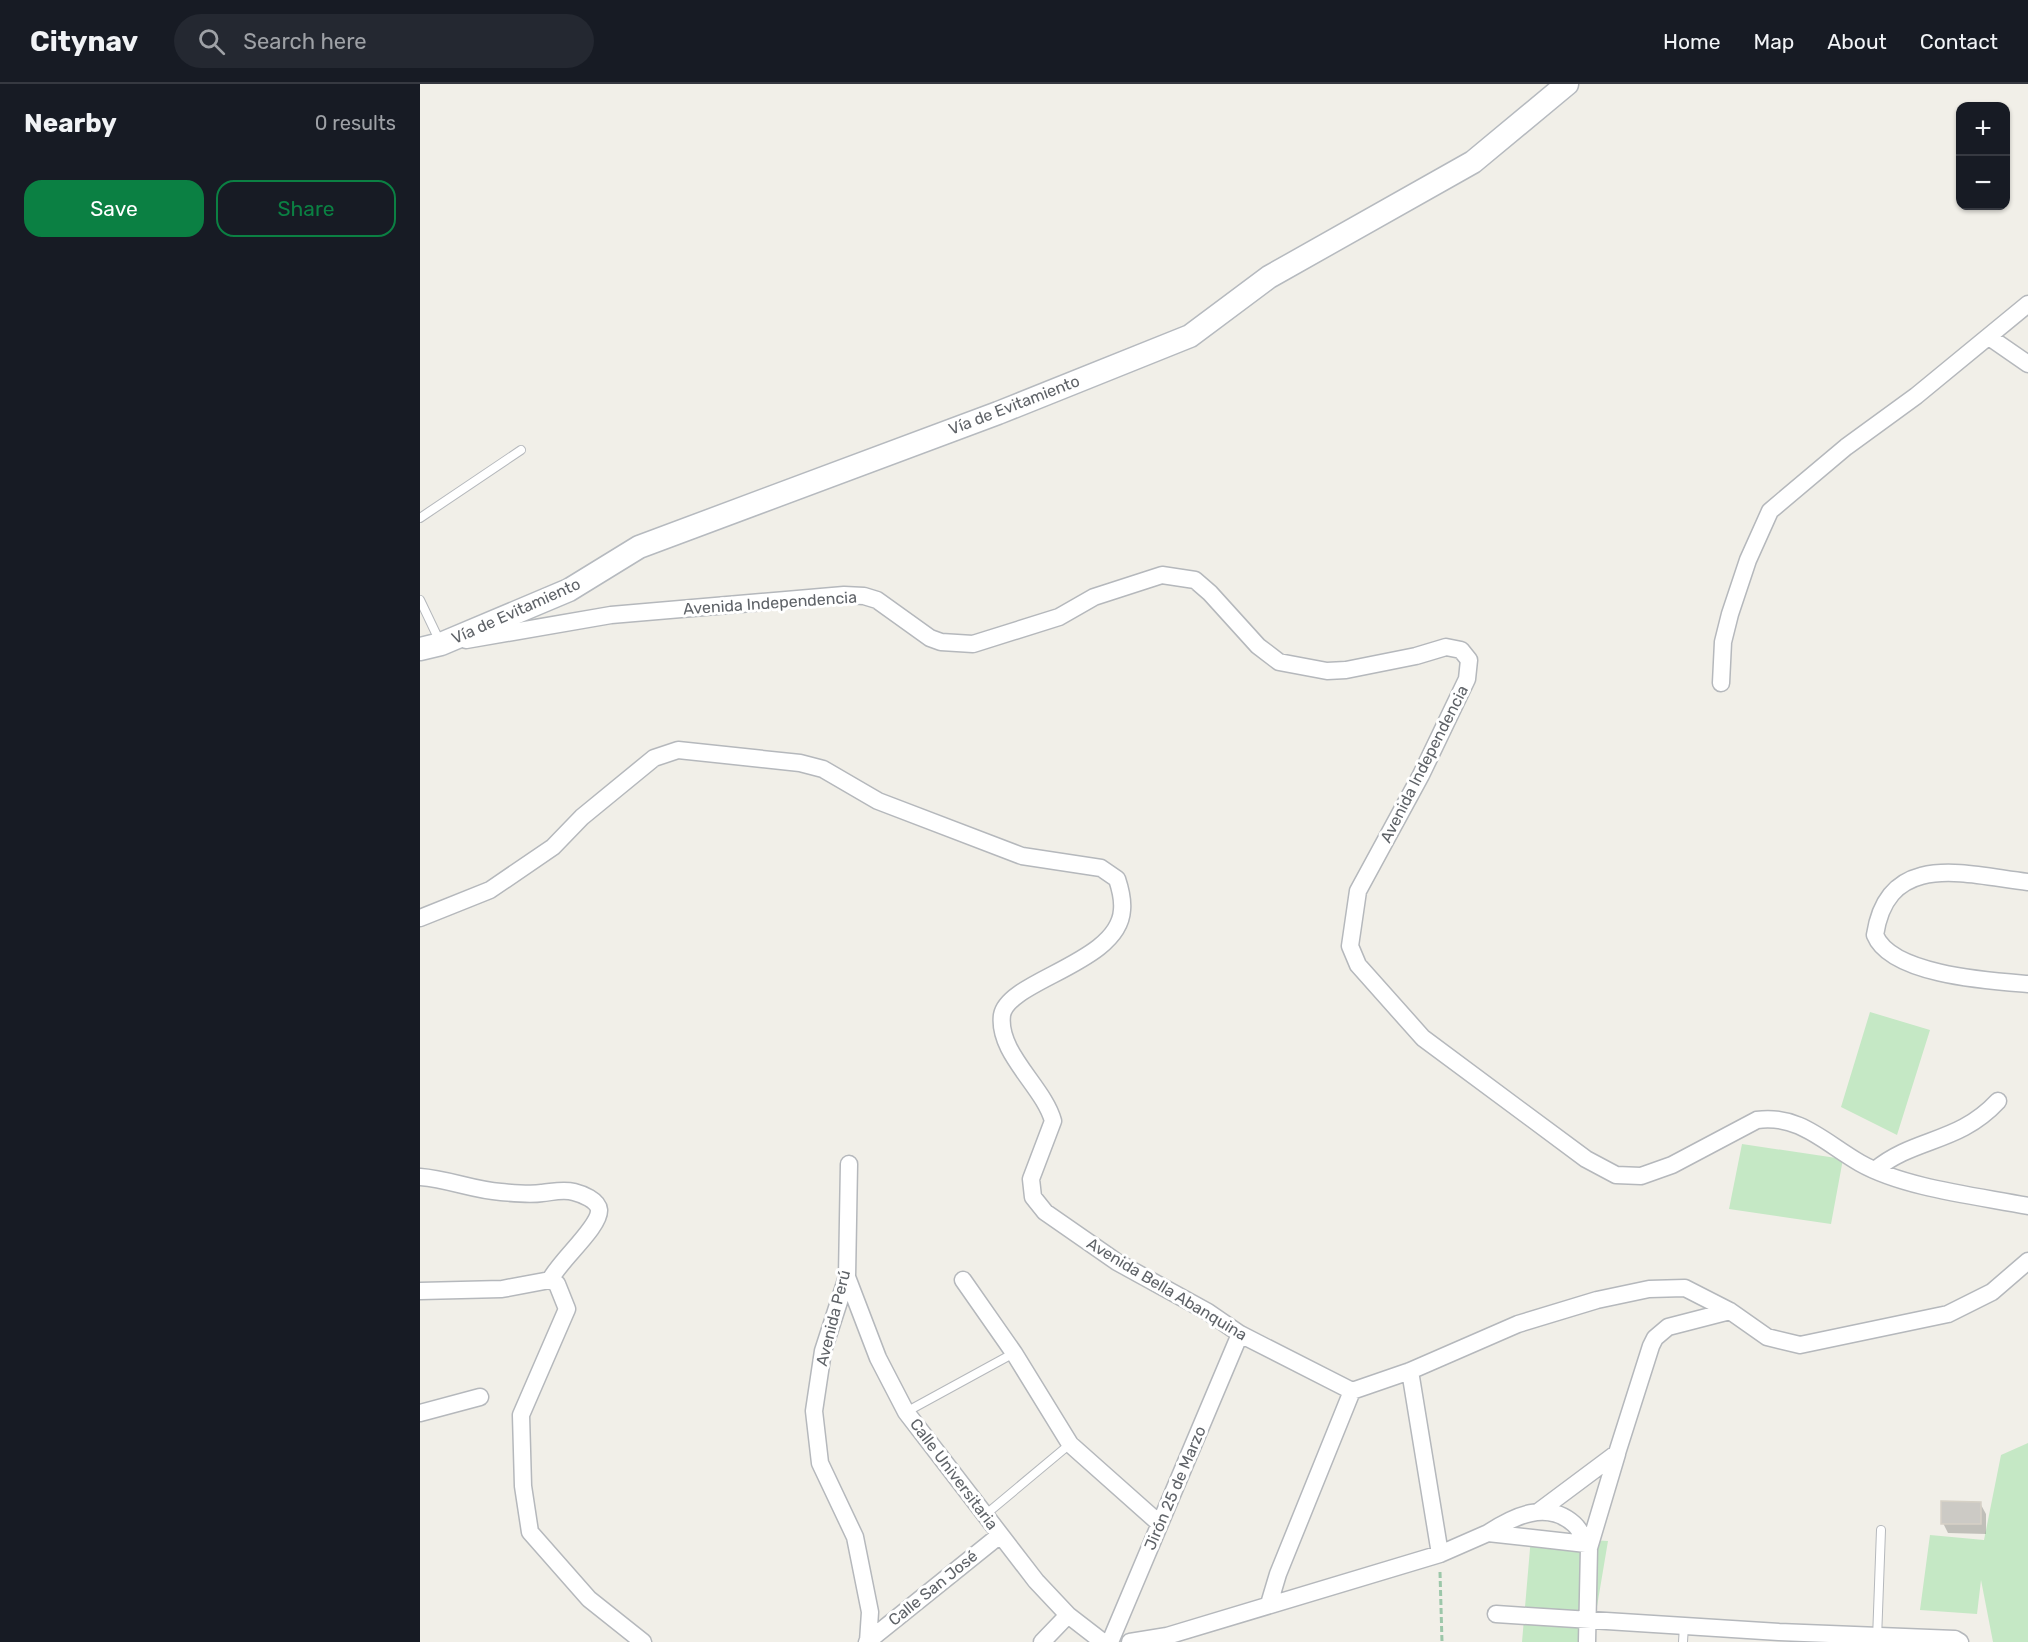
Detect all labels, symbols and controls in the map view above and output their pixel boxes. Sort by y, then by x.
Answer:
search box [174,14,594,68]
text: Citynav [30,25,138,58]
icon: search [195,25,228,58]
text: Search here [243,28,367,55]
text: Home [1663,29,1720,54]
text: Map [1753,29,1794,54]
text: About [1827,29,1887,54]
text: Contact [1920,29,1998,54]
map controls [1956,102,2010,210]
button: + [1956,102,2010,156]
text: Nearby [24,108,117,139]
text: 0 results [315,111,396,135]
button: − [1956,156,2010,210]
button: Save [24,180,204,237]
button: Share [216,180,396,237]
street label: Vía de Evitamiento [946,371,1082,439]
street label: Vía de Evitamiento [449,574,583,648]
street label: Avenida Independencia [683,587,857,619]
street label: Avenida Independencia [1376,682,1472,846]
street label: Avenida Bella Abanquina [1083,1234,1251,1344]
street label: Avenida Perú [812,1268,854,1368]
street label: Calle Universitaria [906,1415,1002,1533]
street label: Jirón 25 de Marzo [1140,1423,1210,1553]
street label: Calle San José [885,1546,981,1630]

